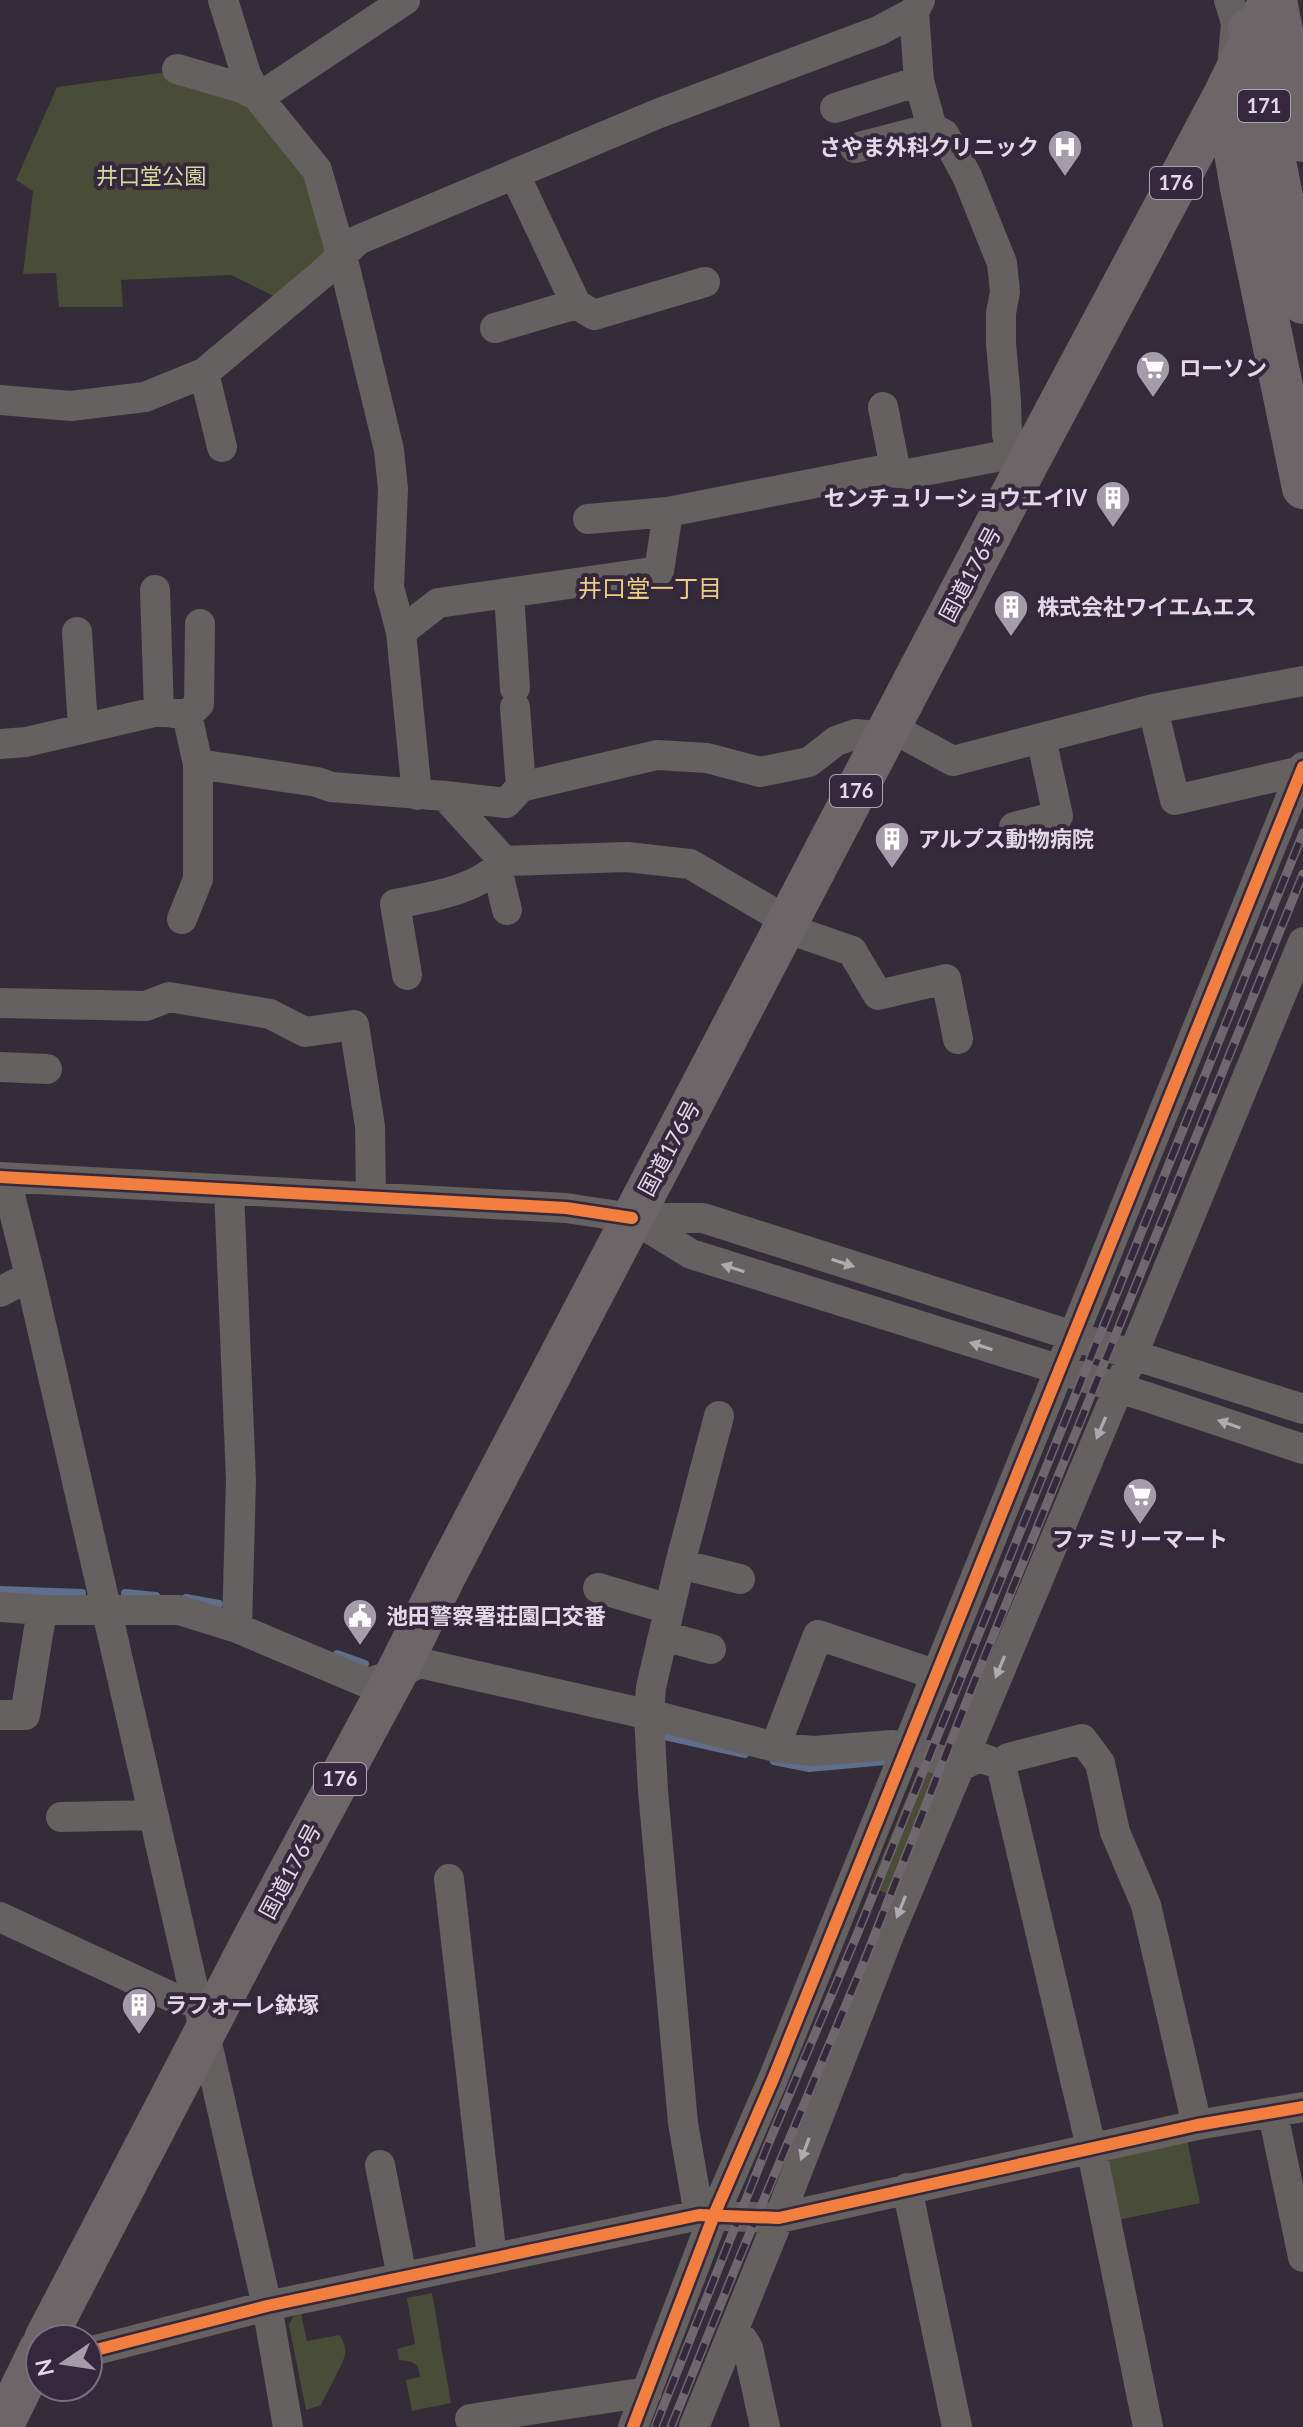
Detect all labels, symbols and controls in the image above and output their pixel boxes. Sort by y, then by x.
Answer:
road number: 171 [1238,90,1290,122]
hospital icon: さやま外科クリニック [1046,128,1084,178]
place label: さやま外科クリニック [819,133,1039,160]
park label: 井口堂公園 [96,162,206,189]
road number: 176 [1150,167,1202,199]
supermarket icon: ローソン [1134,349,1172,399]
place label: ローソン [1179,354,1267,381]
building icon: センチュリーショウエイIV [1094,479,1132,529]
place label: センチュリーショウエイIV [824,484,1088,511]
street label: 国道176号 [933,521,1006,626]
district label: 井口堂一丁目 [578,573,722,602]
building icon: 株式会社ワイエムエス [992,588,1030,638]
place label: 株式会社ワイエムエス [1037,593,1257,620]
road number: 176 [830,775,882,807]
building icon: アルプス動物病院 [873,820,911,870]
place label: アルプス動物病院 [918,825,1094,852]
street label: 国道176号 [632,1095,705,1200]
one-way arrow [832,1258,856,1270]
one-way arrow [721,1261,745,1274]
one-way arrow [969,1340,993,1352]
one-way arrow [1095,1416,1108,1440]
one-way arrow [1217,1418,1241,1430]
supermarket icon: ファミリーマート [1121,1476,1159,1526]
place label: ファミリーマート [1052,1525,1228,1552]
public building icon: 池田警察署荘園口交番 [341,1597,379,1647]
place label: 池田警察署荘園口交番 [386,1602,606,1629]
one-way arrow [994,1656,1007,1679]
road number: 176 [314,1763,366,1795]
street label: 国道176号 [253,1818,326,1923]
one-way arrow [894,1896,907,1919]
building icon: ラフォーレ鉢塚 [120,1986,158,2036]
place label: ラフォーレ鉢塚 [165,1991,319,2018]
one-way arrow [799,2138,812,2162]
north arrow [24,2323,104,2403]
text: N [29,2356,59,2379]

